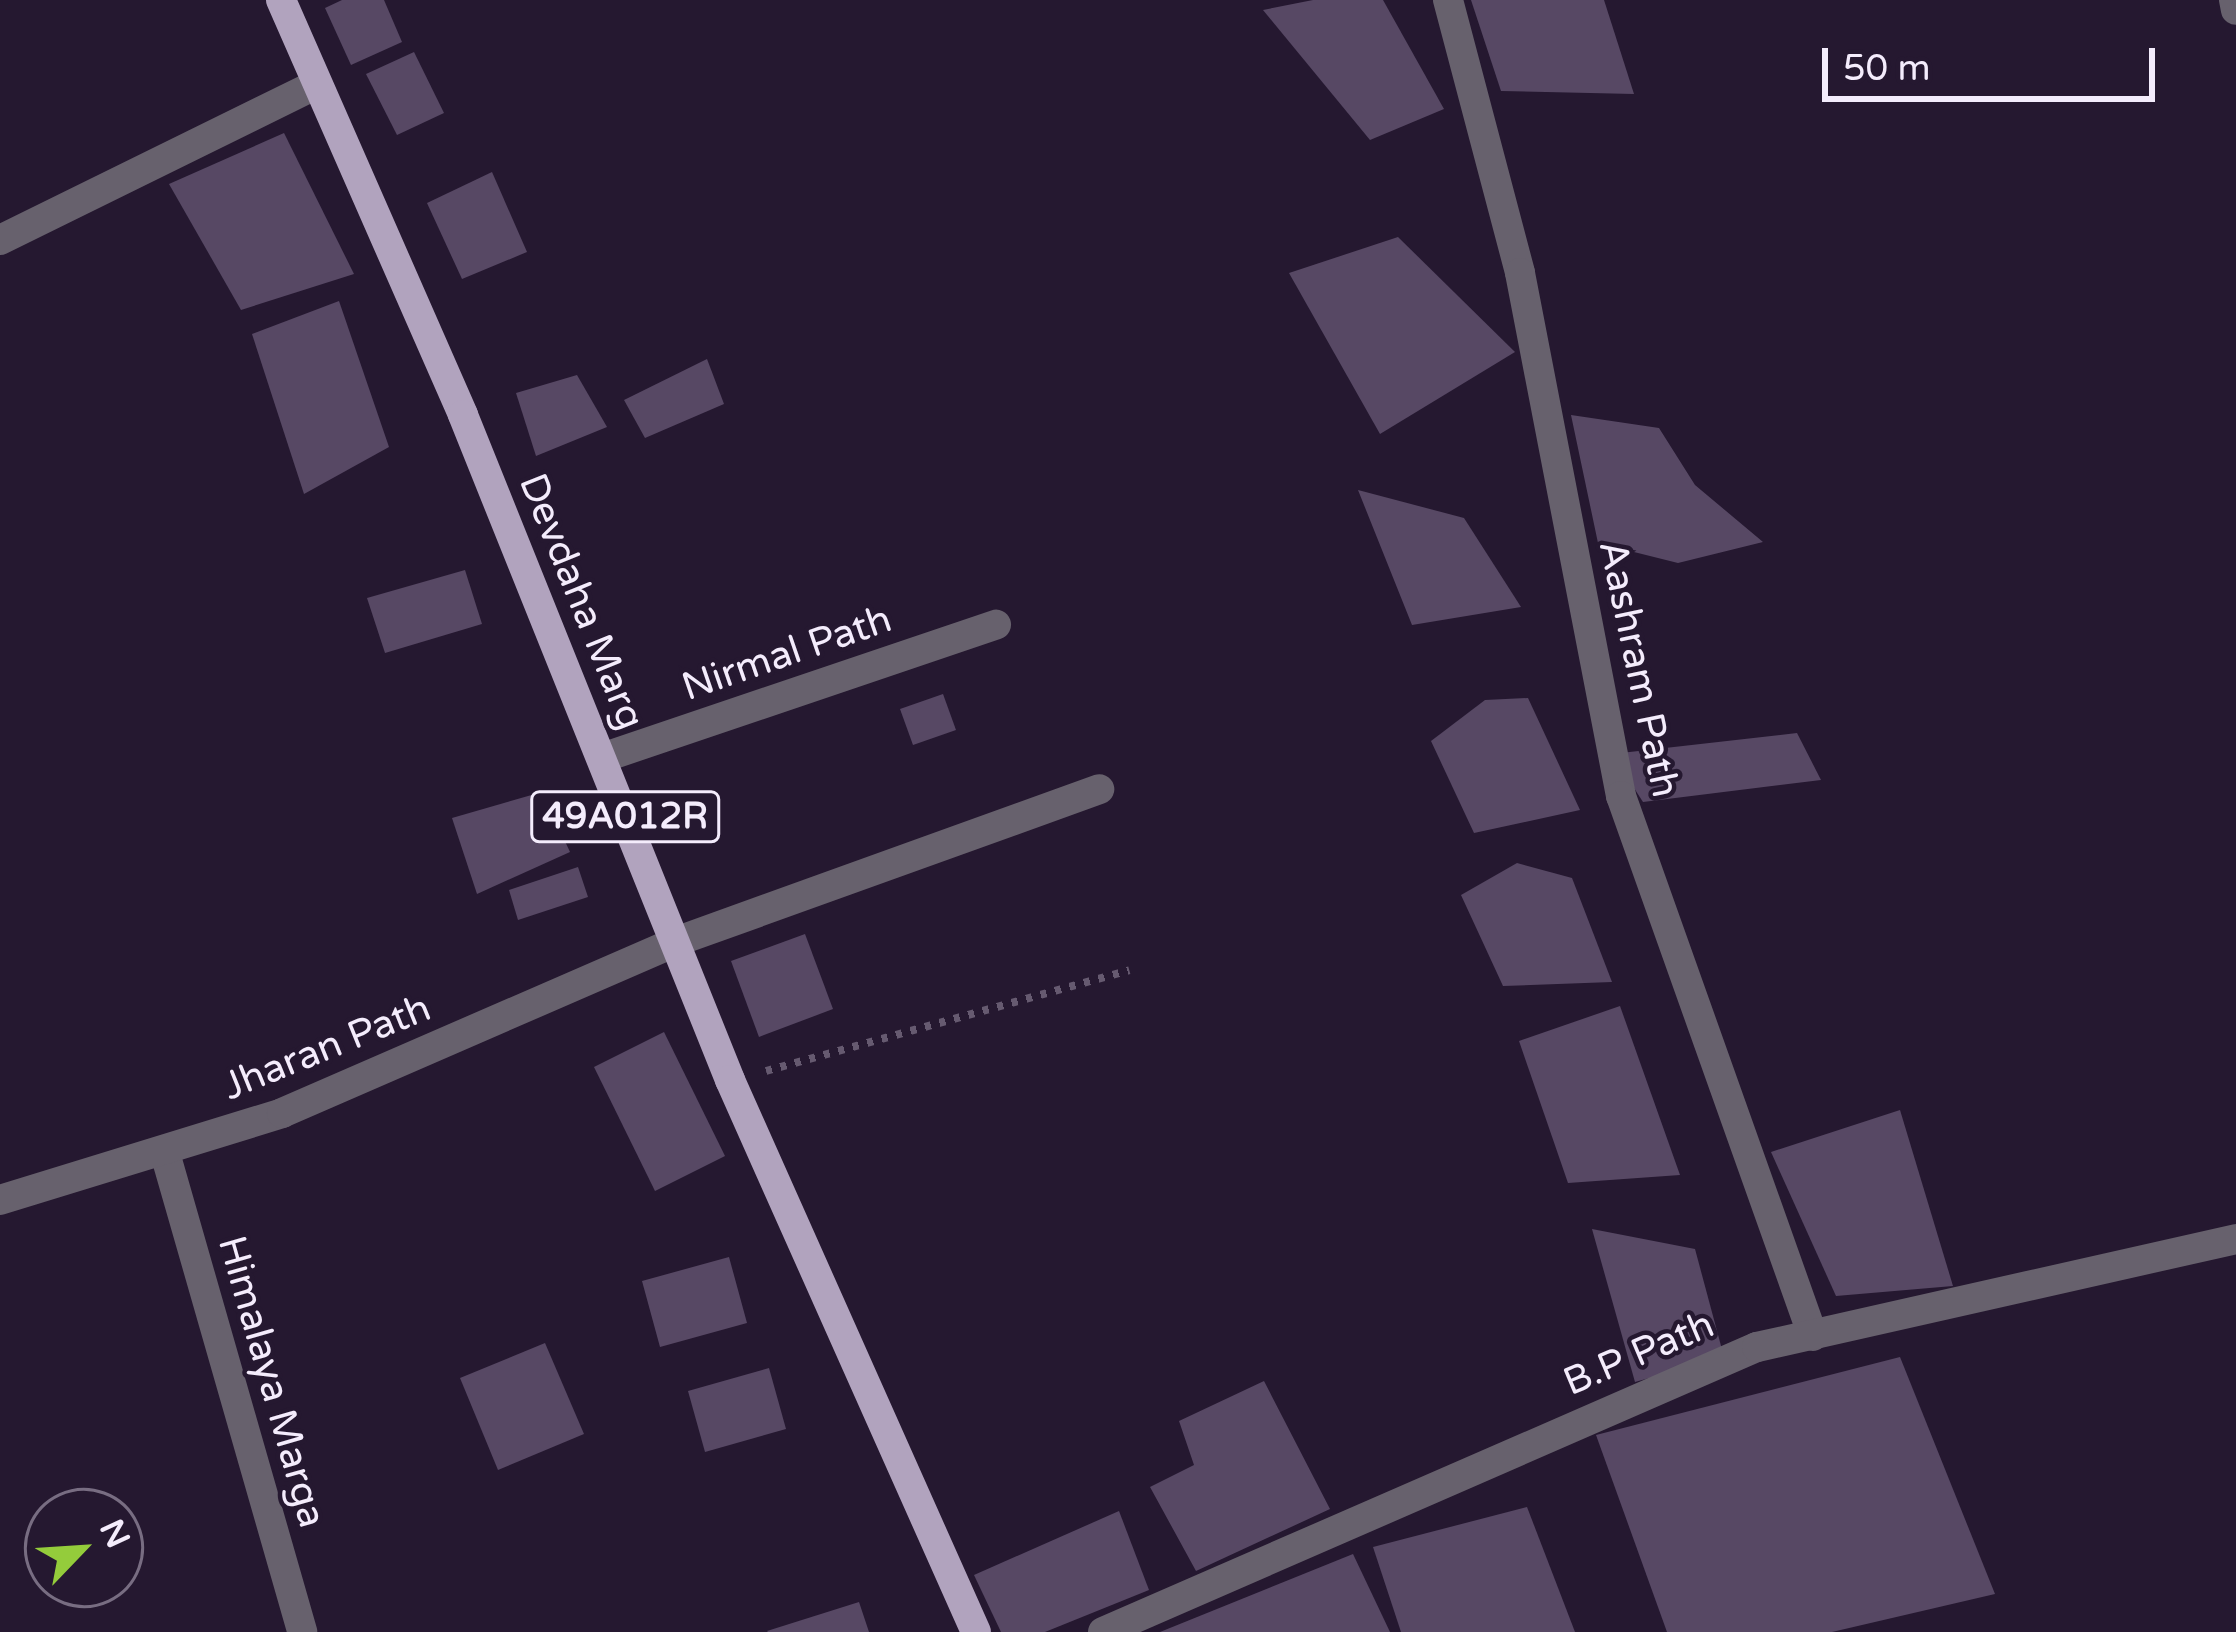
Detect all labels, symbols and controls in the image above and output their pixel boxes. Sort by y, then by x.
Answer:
scale bar [1828,24,2161,98]
text: 50 m [1843,47,1931,90]
street label: Devdaha Marg [508,467,654,737]
street label: Aashram Path [1588,536,1688,802]
street label: Nirmal Path [676,596,898,712]
road number: 49A012R [529,787,721,847]
street label: Jharan Path [216,985,438,1111]
street label: Himalaya Marga [207,1231,335,1533]
street label: B.P Path [1557,1301,1721,1407]
north arrow [24,1488,144,1608]
text: N [91,1514,138,1554]

